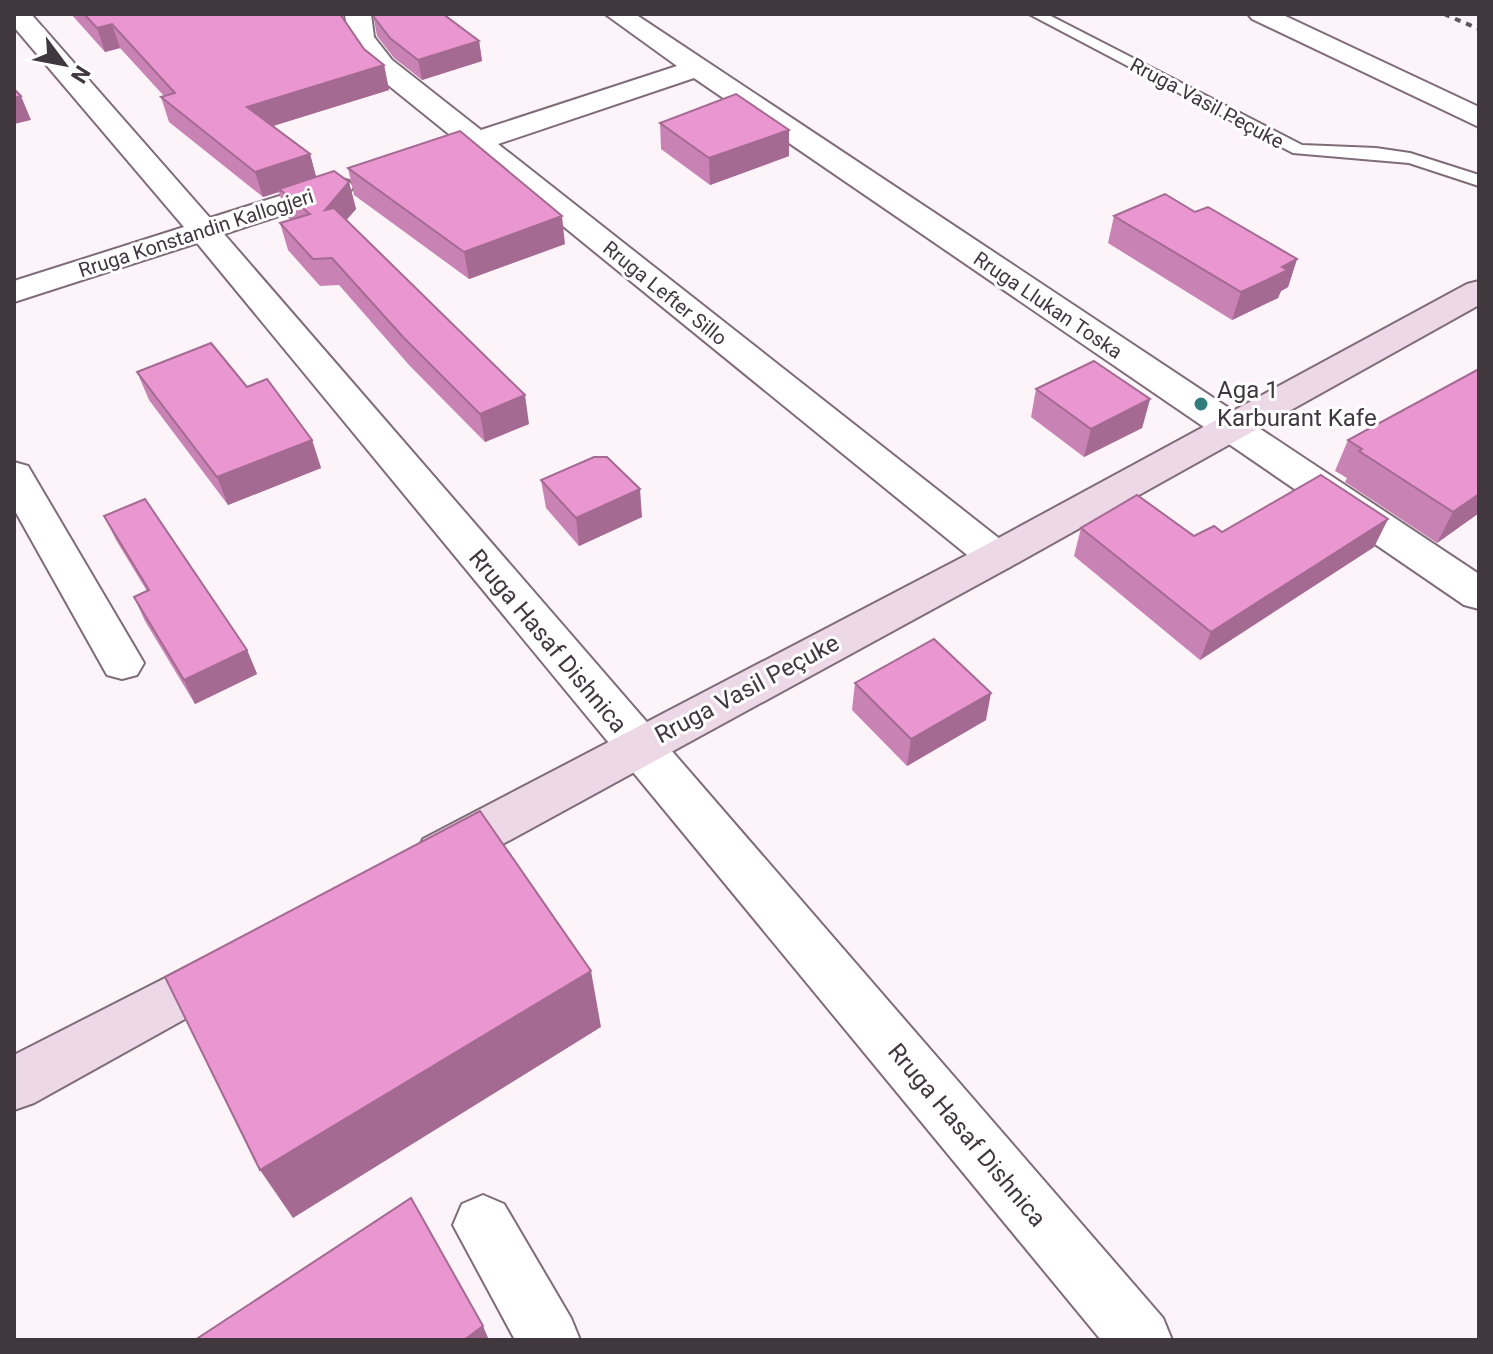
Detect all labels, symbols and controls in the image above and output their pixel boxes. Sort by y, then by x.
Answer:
north arrow [24,24,104,104]
street label: Rruga Vasil Peçuke [1126,52,1288,154]
text: N [66,61,95,88]
street label: Rruga Konstandin Kallogjeri [75,184,317,282]
street label: Rruga Lefter Sillo [598,236,732,350]
street label: Rruga Llukan Toska [969,246,1127,364]
place label: Aga 1 Karburant Kafe [1217,376,1377,432]
marker: Aga 1 Karburant Kafe [1192,395,1210,413]
street label: Rruga Hasaf Dishnica [463,544,633,738]
street label: Rruga Vasil Peçuke [650,629,844,749]
street label: Rruga Hasaf Dishnica [882,1038,1052,1232]

